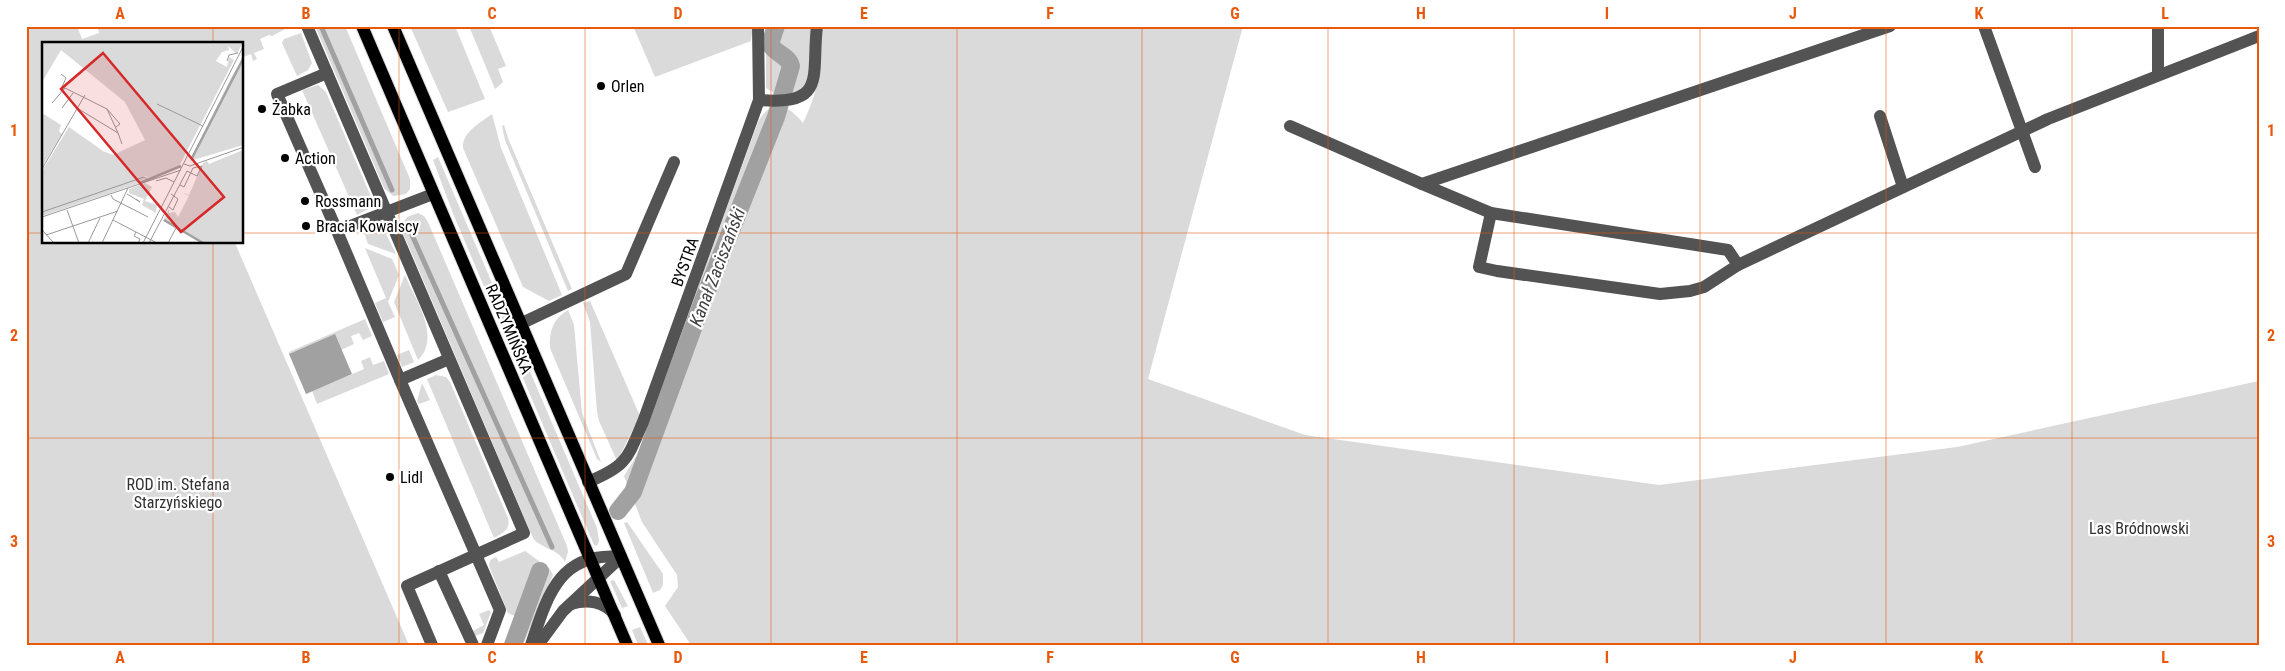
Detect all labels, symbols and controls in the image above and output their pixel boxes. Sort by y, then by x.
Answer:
text: A [115,4,125,23]
text: B [302,4,311,23]
text: C [487,4,497,23]
text: D [673,4,683,23]
text: E [860,4,868,23]
text: F [1046,4,1054,23]
text: G [1230,4,1240,23]
text: H [1416,4,1426,23]
text: I [1605,4,1609,23]
text: J [1789,4,1797,23]
text: K [1975,4,1984,23]
text: L [2161,4,2169,23]
inset map [42,42,244,244]
place label: Orlen [611,77,644,96]
marker: Orlen [595,80,607,92]
place label: Żabka [272,100,311,119]
marker: Żabka [256,103,268,115]
text: 1 [10,121,18,140]
text: 1 [2267,121,2275,140]
place label: Action [295,149,336,168]
marker: Action [279,152,291,164]
place label: Rossmann [315,192,381,211]
marker: Rossmann [299,195,311,207]
water label: Kanał Zaciszański [685,204,750,329]
place label: Bracia Kowalscy [316,217,419,236]
marker: Bracia Kowalscy [300,220,312,232]
street label: BYSTRA [667,235,703,289]
street label: RADZYMIŃSKA [482,281,536,377]
text: 2 [10,326,18,345]
text: 2 [2267,326,2275,345]
place label: Lidl [400,468,423,487]
marker: Lidl [384,471,396,483]
park label: ROD im. Stefana Starzyńskiego [126,475,230,512]
park label: Las Bródnowski [2089,519,2189,538]
text: 3 [10,532,18,551]
text: 3 [2267,532,2275,551]
text: A [115,648,125,667]
text: B [302,648,311,667]
text: C [487,648,497,667]
text: D [673,648,683,667]
text: E [860,648,868,667]
text: F [1046,648,1054,667]
text: G [1230,648,1240,667]
text: H [1416,648,1426,667]
text: I [1605,648,1609,667]
text: J [1789,648,1797,667]
text: K [1975,648,1984,667]
text: L [2161,648,2169,667]

